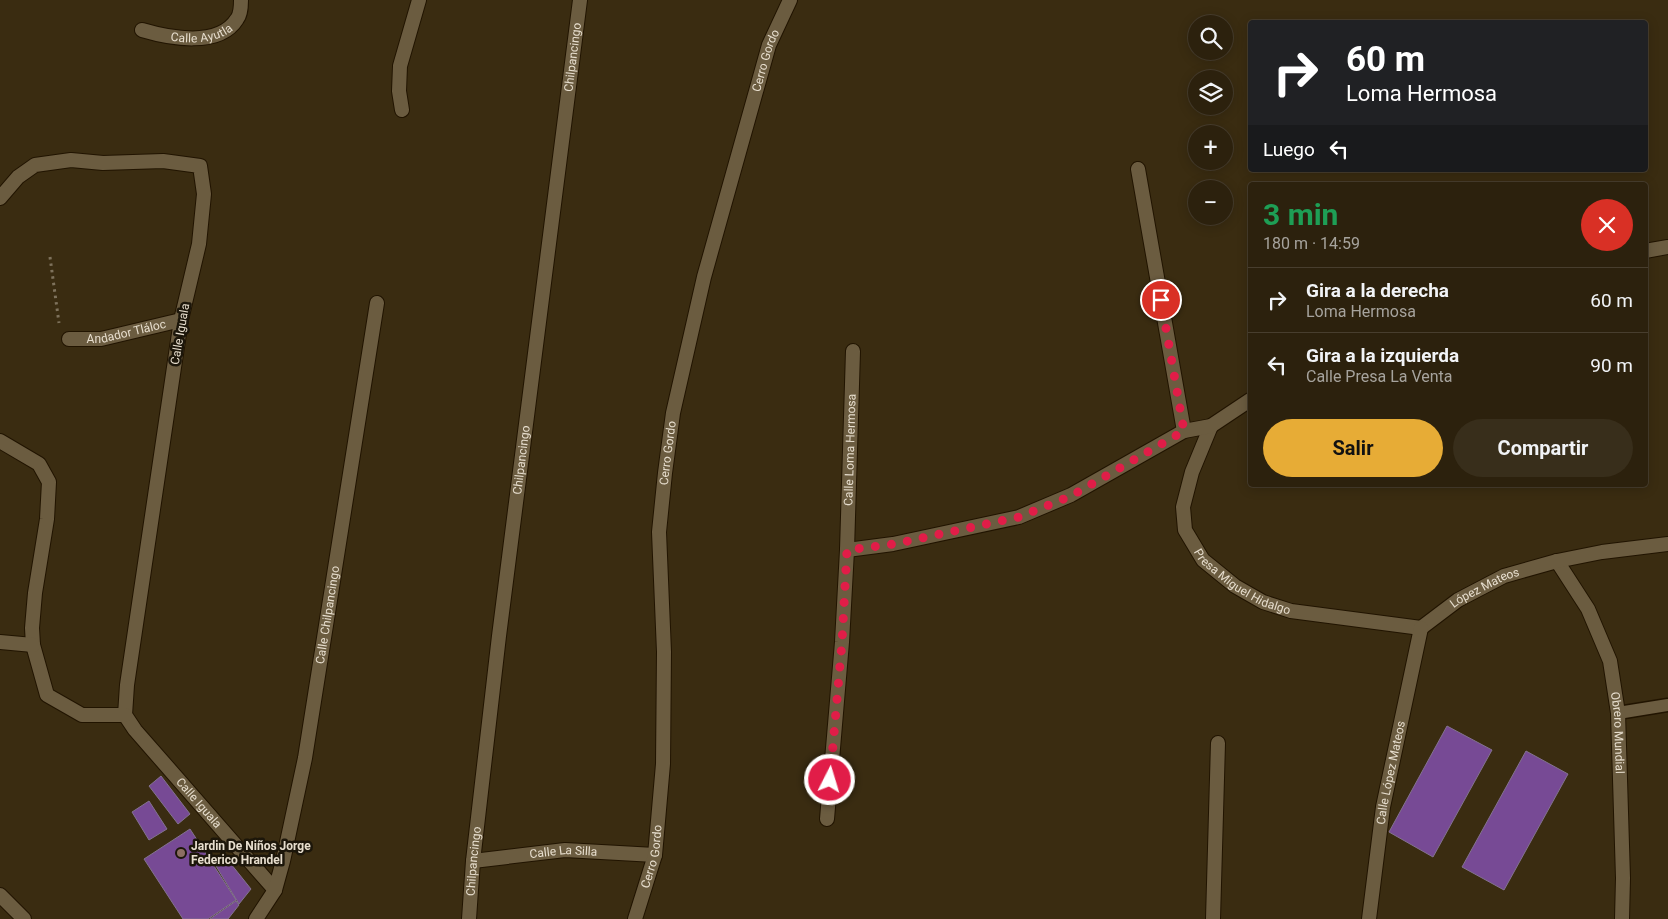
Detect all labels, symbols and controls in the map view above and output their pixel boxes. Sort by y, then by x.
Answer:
map controls [1188,15,1233,225]
button: search [1188,15,1233,60]
street label: Calle Ayutla [170,21,235,45]
street label: Chilpancingo [561,22,584,93]
street label: Cerro Gordo [749,27,782,93]
text: 60 m [1346,39,1425,80]
icon: right [1263,40,1328,105]
button: layers [1188,70,1233,115]
text: Loma Hermosa [1346,81,1497,106]
button: + [1188,125,1233,170]
icon: left [1325,135,1353,163]
text: Luego [1263,138,1315,161]
button: − [1188,180,1233,225]
text: 3 min [1263,197,1338,232]
button: close [1581,199,1633,251]
text: 180 m · 14:59 [1263,234,1360,253]
pin [1140,279,1182,321]
text: Gira a la derecha [1306,279,1449,302]
icon: arrive [1147,286,1175,314]
icon: right [1263,286,1291,314]
text: 60 m [1590,289,1633,312]
street label: Calle Iguala [168,302,192,366]
text: Loma Hermosa [1306,302,1416,321]
street label: Andador Tláloc [87,317,167,346]
text: Gira a la izquierda [1306,344,1459,367]
icon: left [1263,351,1291,379]
text: 90 m [1590,354,1633,377]
text: Calle Presa La Venta [1306,367,1453,386]
street label: Calle Loma Hermosa [841,394,859,506]
button: Salir [1263,419,1443,477]
button: Compartir [1453,419,1633,477]
street label: Cerro Gordo [657,420,679,486]
street label: Chilpancingo [510,424,533,495]
street label: Presa Miguel Hidalgo [1191,546,1292,617]
street label: Calle Chilpancingo [313,565,342,665]
street label: López Mateos [1447,565,1521,611]
street label: Obrero Mundial [1608,691,1627,774]
street label: Calle López Mateos [1374,720,1408,825]
position arrow [803,753,855,805]
street label: Calle Iguala [173,775,225,831]
street label: Cerro Gordo [638,824,665,890]
street label: Chilpancingo [464,826,484,896]
place label: Jardin De Niños Jorge Federico Hrandel [191,839,311,867]
street label: Calle La Silla [529,843,598,861]
marker: Jardin De Niños Jorge Federico Hrandel [175,847,187,859]

